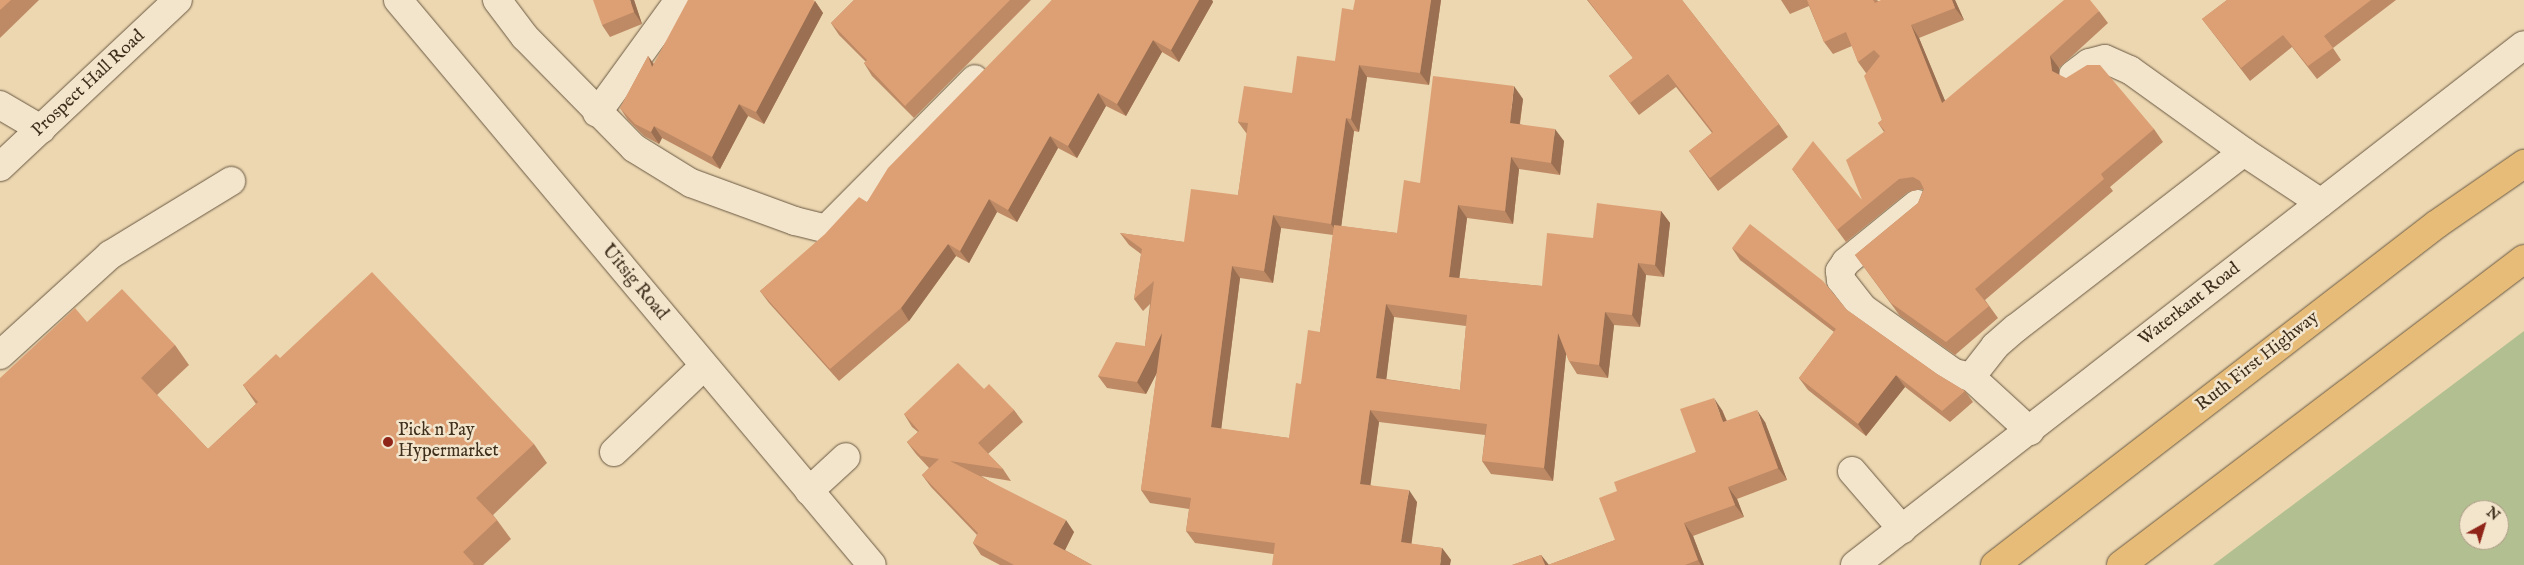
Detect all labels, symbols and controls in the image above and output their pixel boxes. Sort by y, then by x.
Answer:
street label: Prospect Hall Road [28,26,150,142]
street label: Uitsig Road [596,241,672,325]
street label: Waterkant Road [2135,259,2245,351]
street label: Ruth First Highway [2192,307,2324,417]
place label: Pick n Pay Hypermarket [398,421,499,464]
marker: Pick n Pay Hypermarket [382,436,394,448]
north arrow [2459,500,2509,550]
text: N [2482,503,2503,525]

